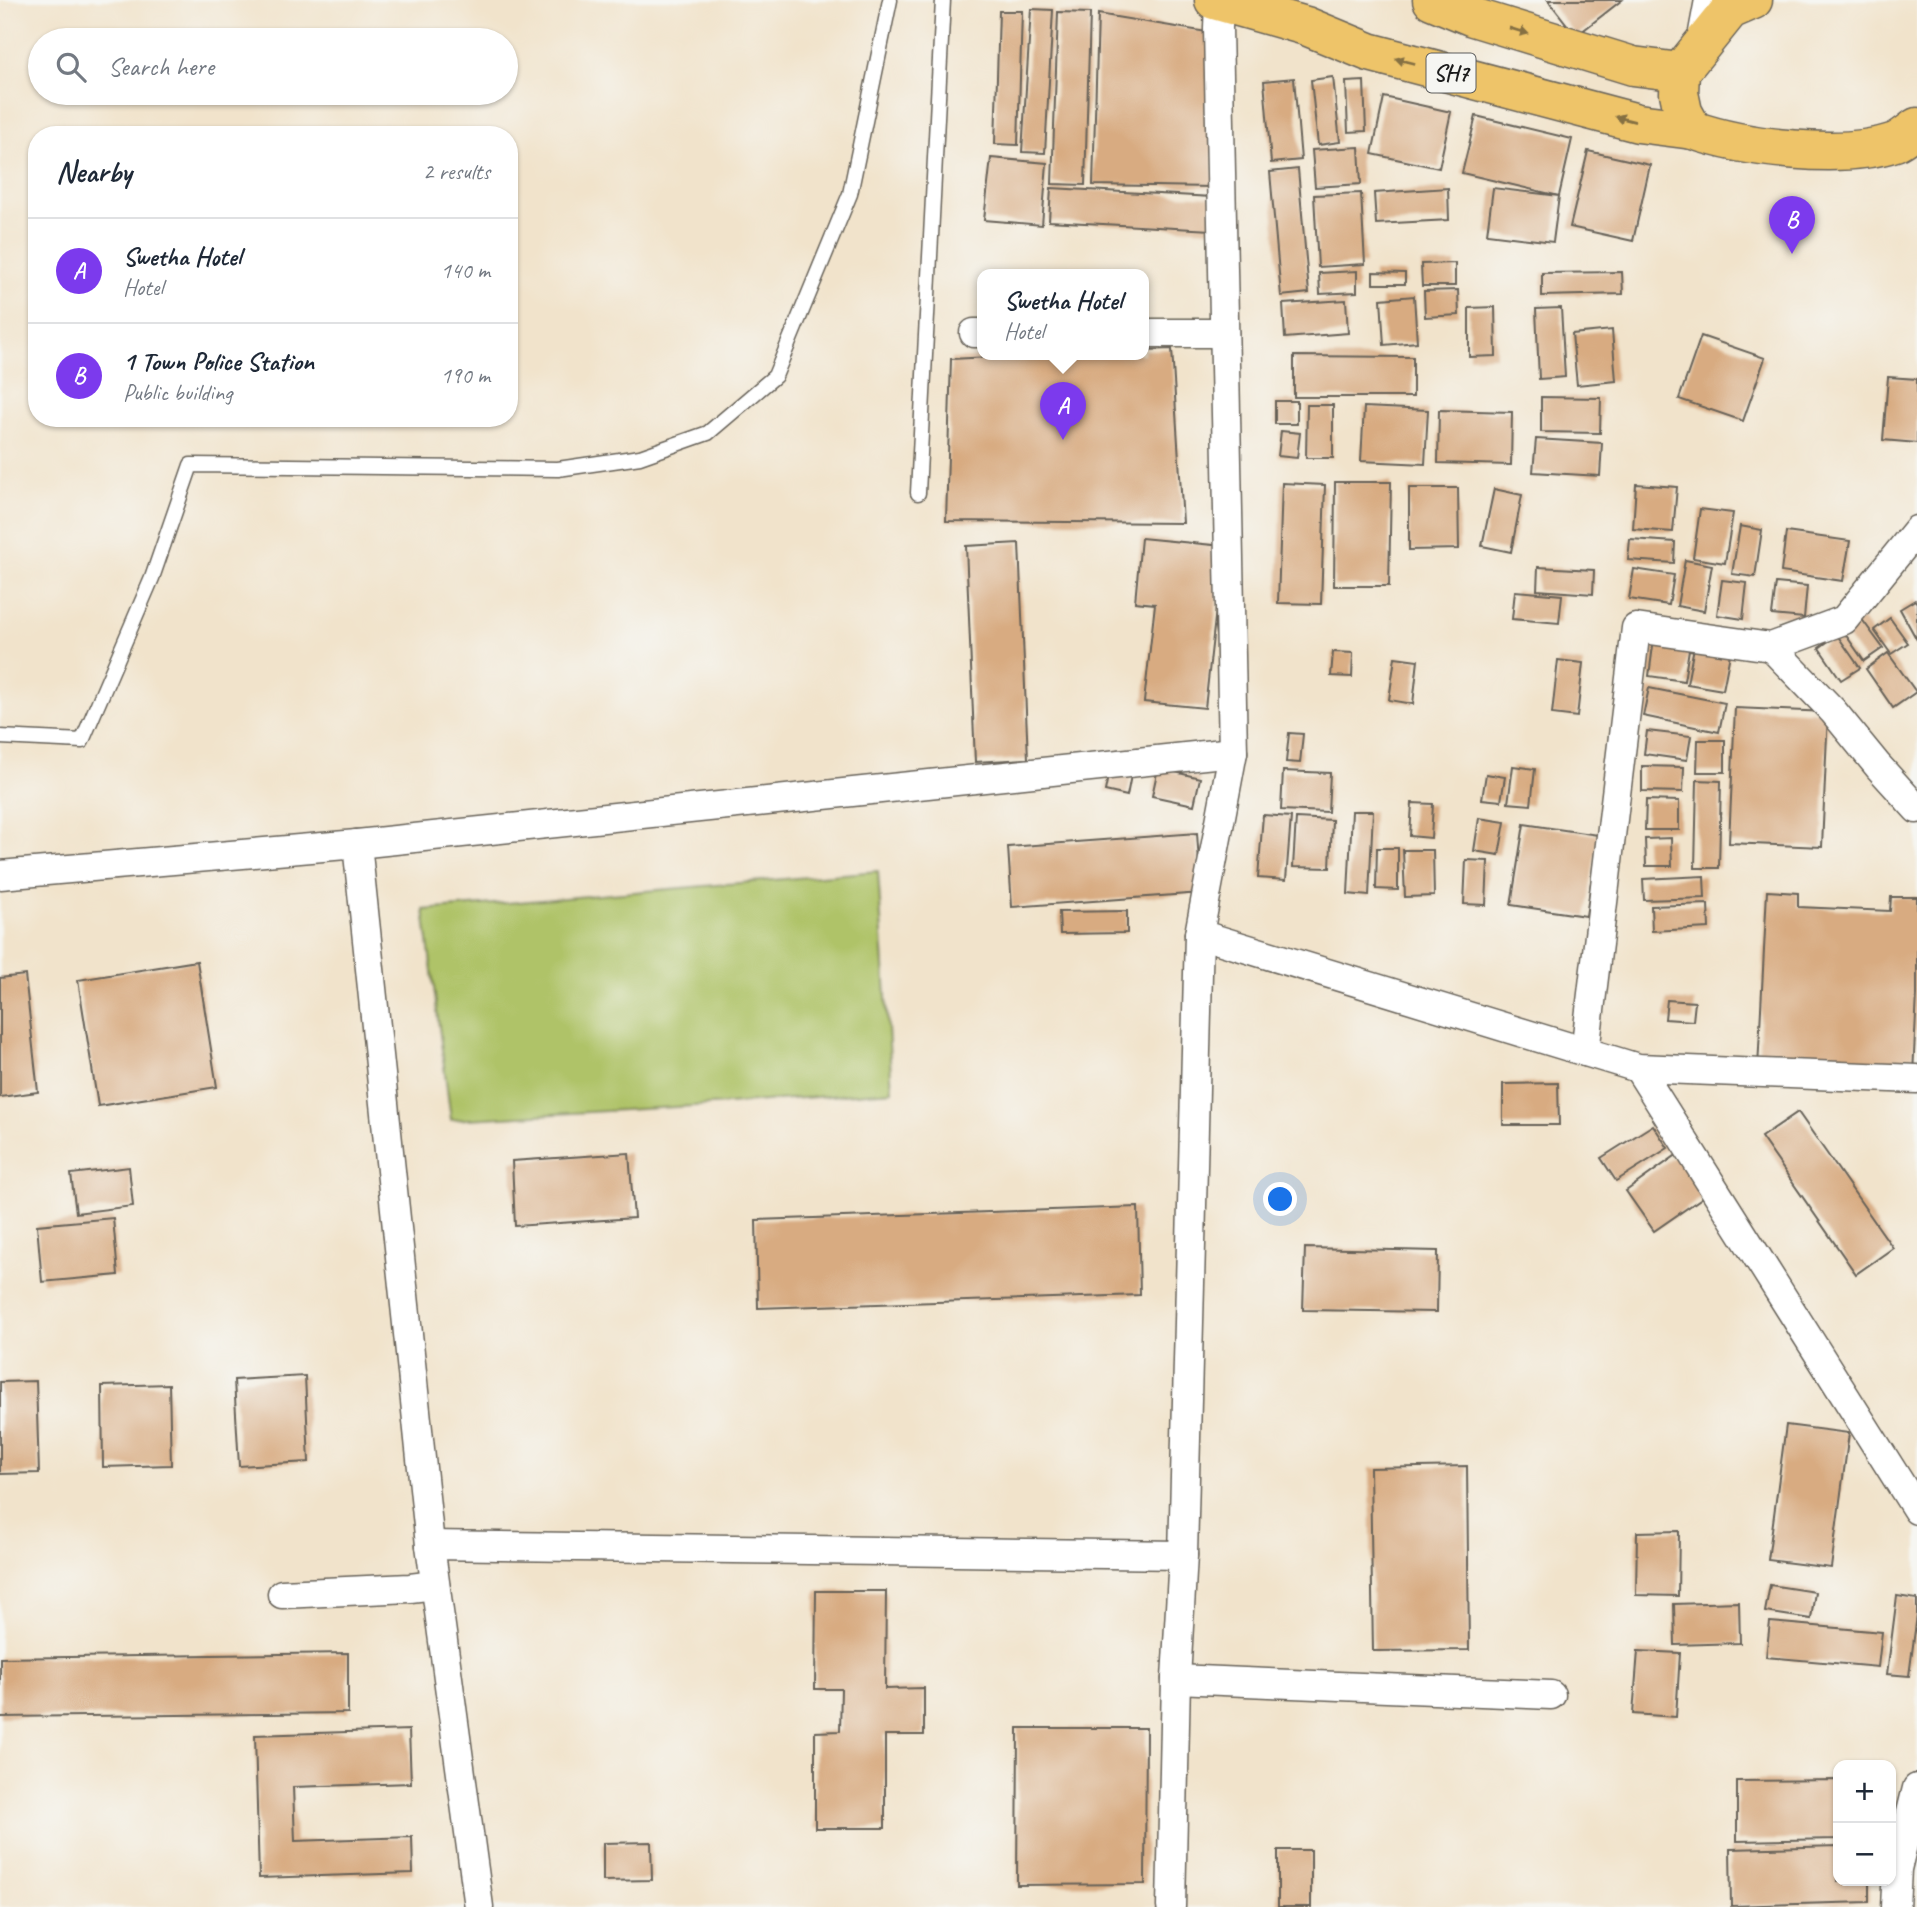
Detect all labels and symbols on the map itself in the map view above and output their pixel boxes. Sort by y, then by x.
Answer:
one-way arrow [1509,27,1530,37]
road number: SH7 [1426,54,1476,92]
one-way arrow [1394,55,1416,66]
one-way arrow [1614,113,1636,124]
pin: B [1769,196,1815,254]
pin: A [1040,382,1086,440]
your location [1263,1182,1297,1216]

